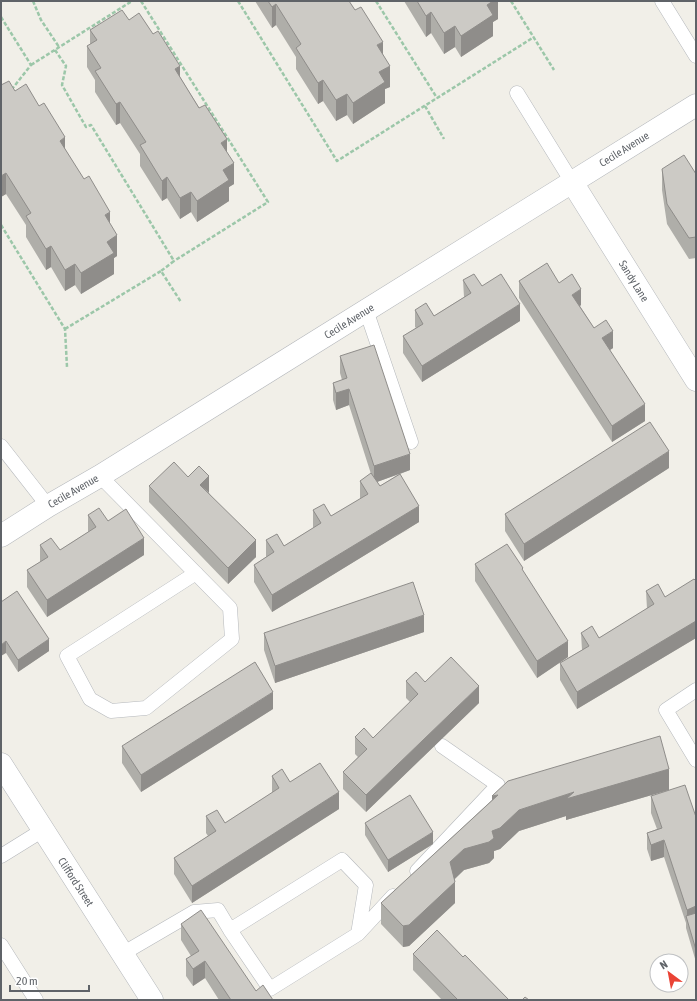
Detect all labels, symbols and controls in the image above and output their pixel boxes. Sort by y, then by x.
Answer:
street label: Cecile Avenue [597,129,651,169]
street label: Sandy Lane [617,258,651,304]
street label: Cecile Avenue [322,301,376,341]
street label: Cecile Avenue [46,472,100,510]
street label: Clifford Street [56,855,96,909]
north arrow [649,953,689,993]
text: N [658,958,670,971]
scale bar [10,967,89,993]
text: 20 m [16,974,38,988]

